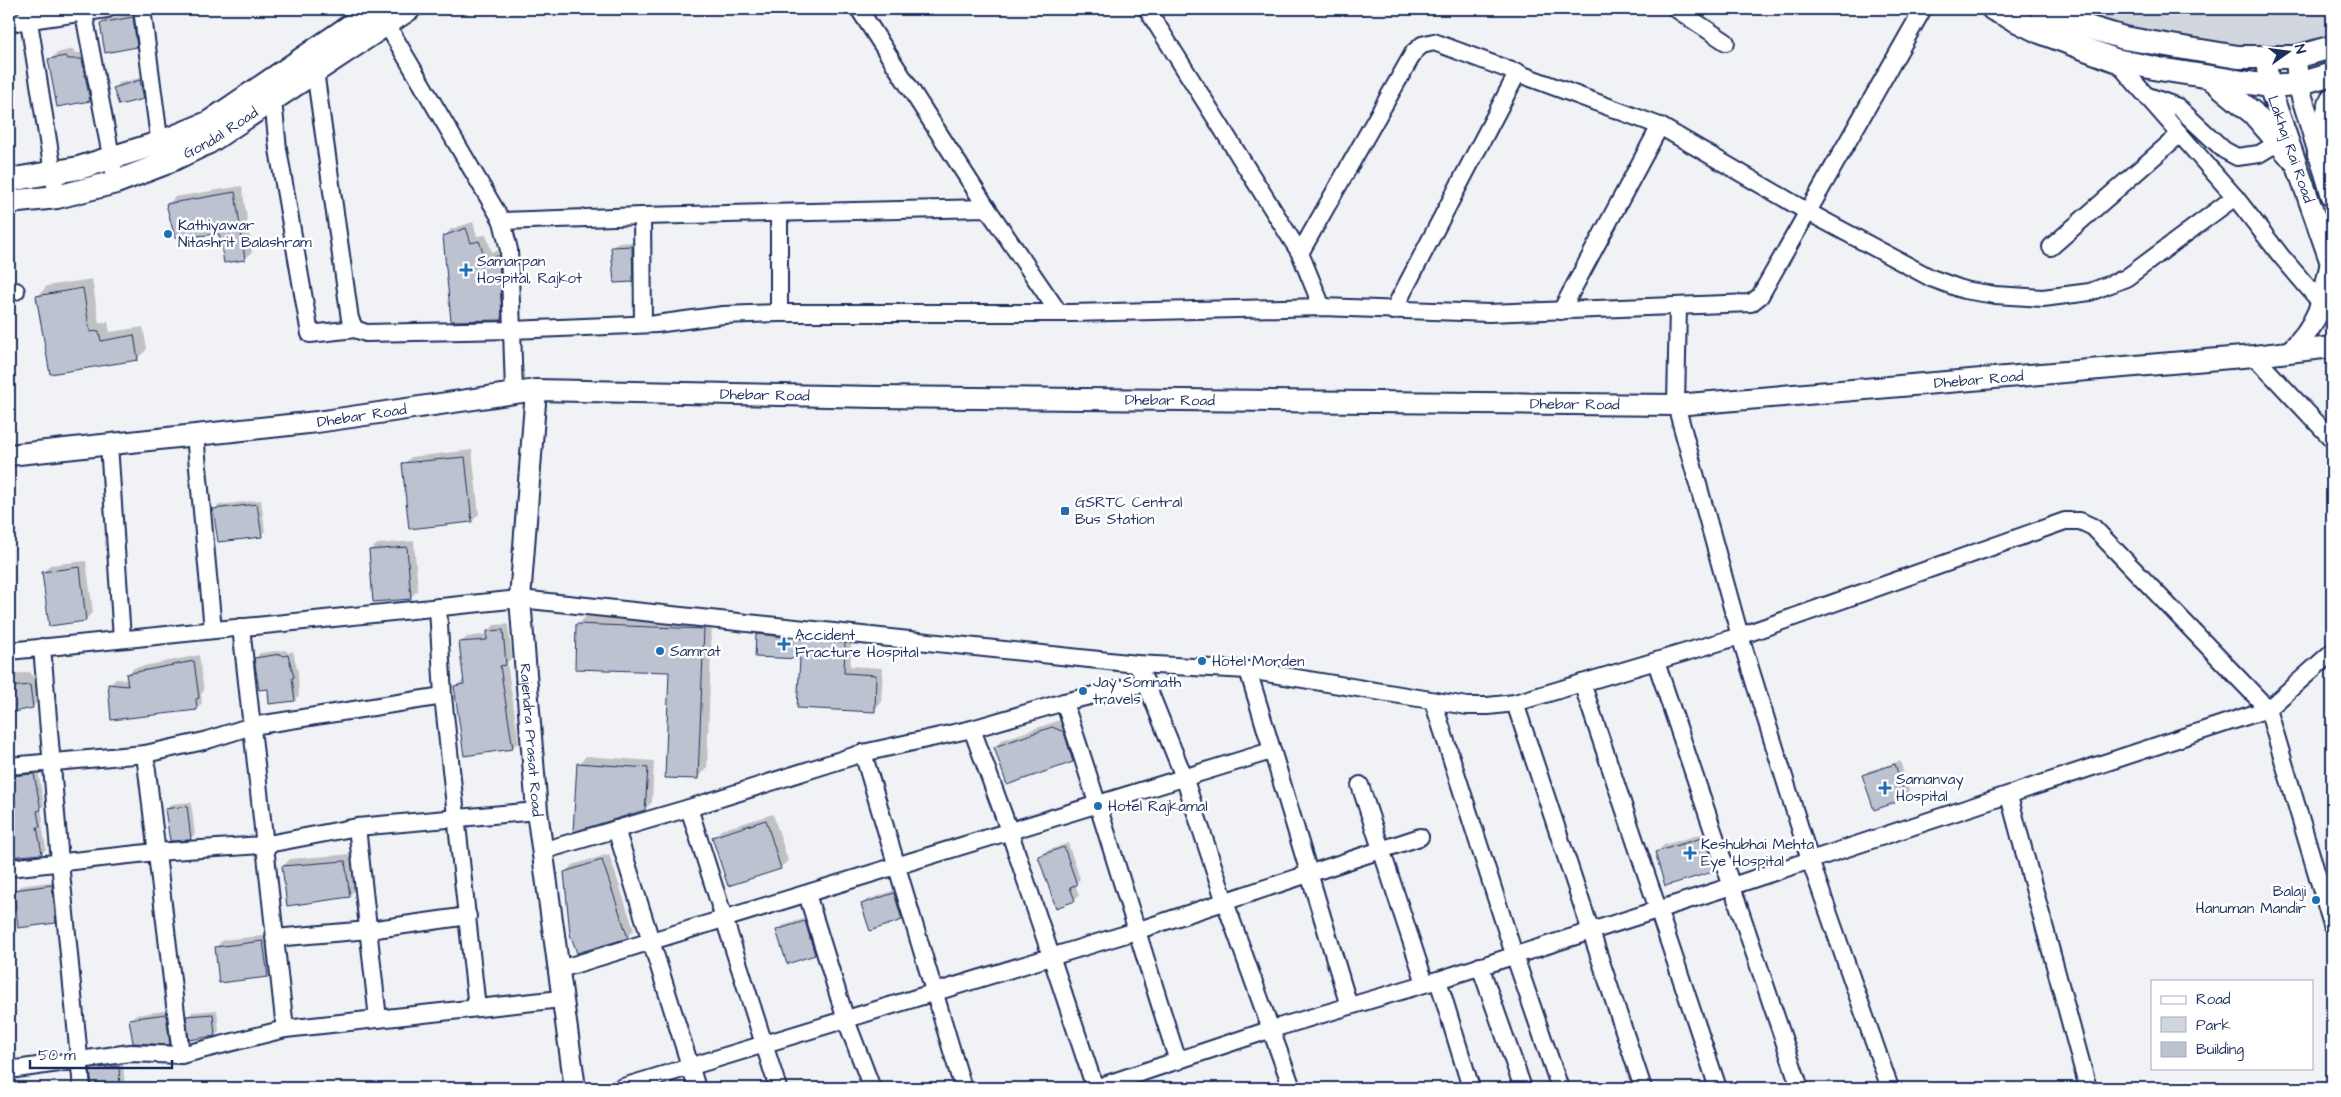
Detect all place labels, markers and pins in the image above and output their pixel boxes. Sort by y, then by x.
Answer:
place label: Kathiyawar Nitashrit Balashram [178,215,312,253]
marker: Kathiyawar Nitashrit Balashram [162,228,174,240]
place label: Samarpan Hospital, Rajkot [477,251,582,289]
marker: Samarpan Hospital, Rajkot [459,263,473,277]
place label: GSRTC Central Bus Station [1075,492,1182,530]
marker: GSRTC Central Bus Station [1059,505,1071,517]
place label: Accident Fracture Hospital [795,625,919,663]
marker: Accident Fracture Hospital [777,637,791,651]
place label: Samrat [670,641,721,662]
marker: Samrat [654,645,666,657]
place label: Hotel Morden [1212,651,1305,672]
marker: Hotel Morden [1196,655,1208,667]
place label: Jay Somnath travels [1093,672,1182,710]
marker: Jay Somnath travels [1077,685,1089,697]
place label: Samanvay Hospital [1896,769,1964,807]
marker: Samanvay Hospital [1878,781,1892,795]
place label: Hotel Rajkamal [1108,796,1208,817]
marker: Hotel Rajkamal [1092,800,1104,812]
place label: Keshubhai Mehta Eye Hospital [1701,834,1815,873]
marker: Keshubhai Mehta Eye Hospital [1683,846,1697,860]
place label: Balaji Hanuman Mandir [2196,881,2307,919]
marker: Balaji Hanuman Mandir [2310,894,2322,906]

